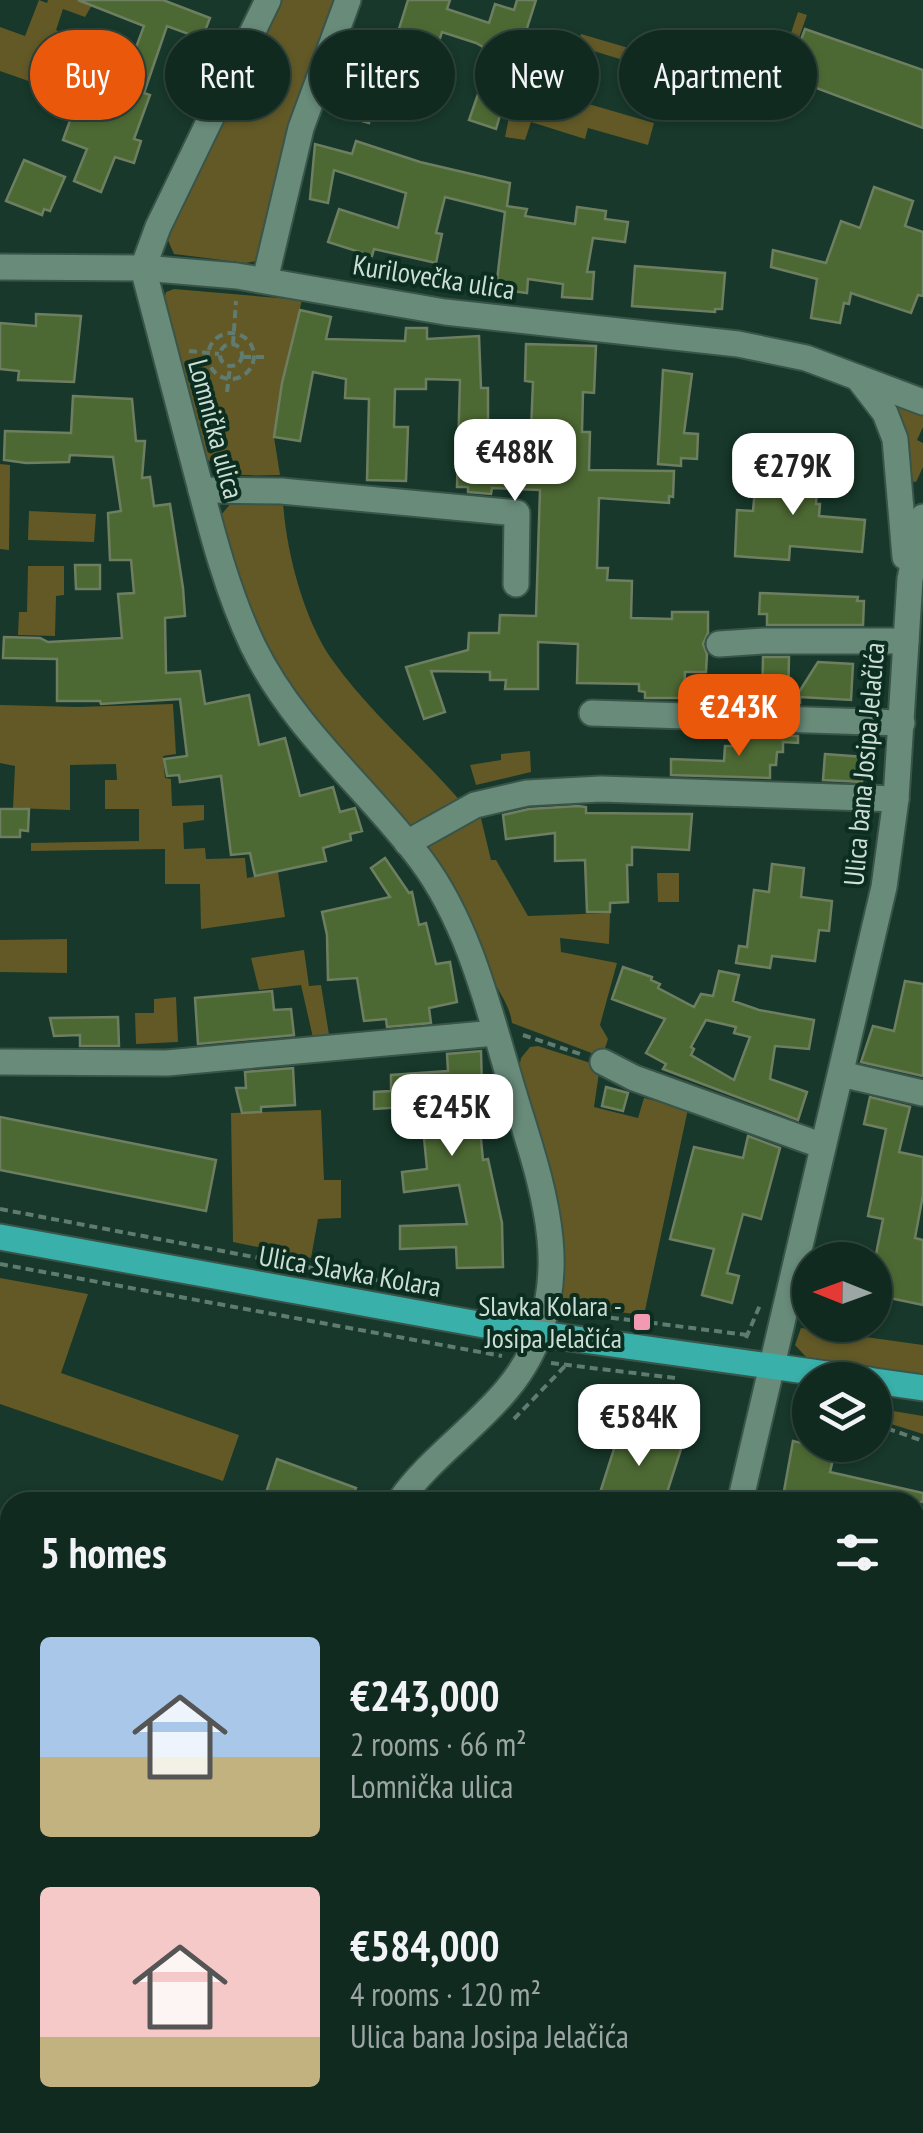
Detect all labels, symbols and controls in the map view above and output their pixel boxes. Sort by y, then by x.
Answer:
chip: Buy [30,30,145,120]
chip: Rent [165,30,290,120]
chip: Filters [310,30,455,120]
chip: New [475,30,599,120]
chip: Apartment [619,30,817,120]
street label: Kurilovečka ulica [350,245,518,308]
street label: Lomnička ulica [180,355,253,503]
pin: €488K [445,419,585,504]
text: €488K [476,430,554,472]
pin: €279K [723,433,863,518]
text: €279K [754,444,832,486]
street label: Ulica bana Josipa Jelačića [834,641,893,887]
pin: €243K [669,674,809,759]
text: €243K [700,685,778,727]
pin: €245K [382,1074,522,1159]
text: €245K [413,1085,491,1127]
street label: Ulica Slavka Kolara [256,1236,444,1305]
north arrow [792,1242,892,1342]
map controls [792,1242,892,1462]
place label: Slavka Kolara - Josipa Jelačića [478,1287,622,1356]
marker: Slavka Kolara - Josipa Jelačića [631,1311,653,1333]
button: layers [792,1362,892,1462]
pin: €584K [569,1384,709,1469]
text: €584K [600,1395,678,1437]
text: 5 homes [40,1525,167,1580]
icon: filters [830,1525,885,1580]
text: €243,000 [350,1668,500,1723]
icon: home [120,1677,240,1797]
text: 2 rooms · 66 m² [350,1723,527,1765]
text: Lomnička ulica [350,1765,513,1807]
text: €584,000 [350,1918,500,1973]
icon: home [120,1927,240,2047]
text: 4 rooms · 120 m² [350,1973,541,2015]
text: Ulica bana Josipa Jelačića [350,2015,629,2057]

